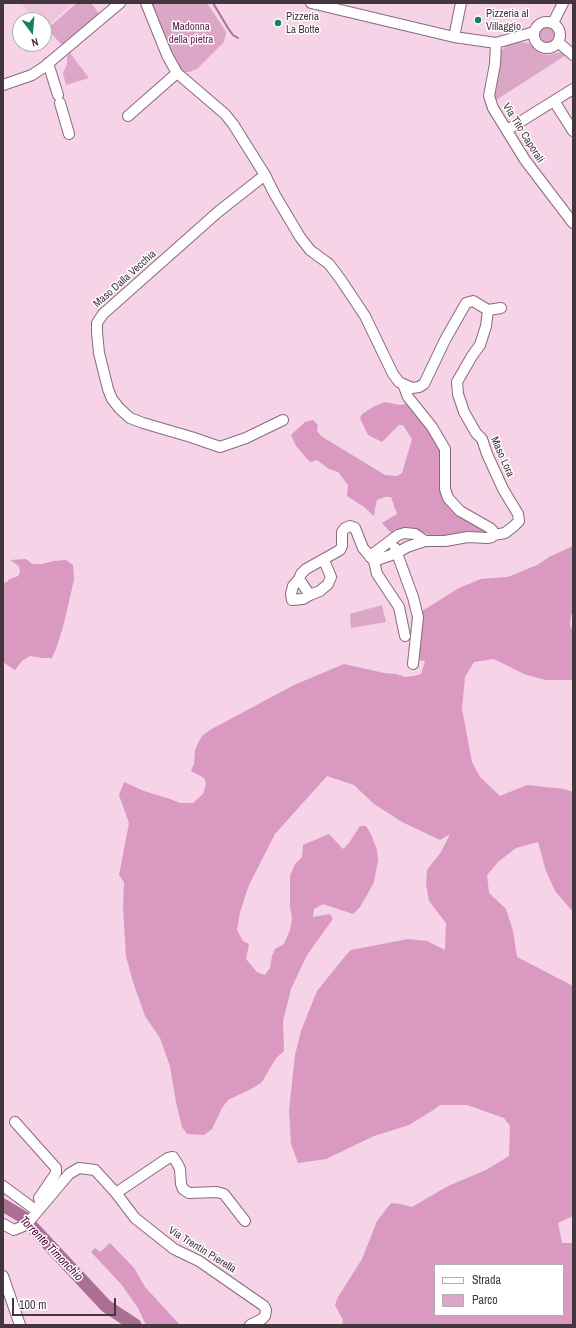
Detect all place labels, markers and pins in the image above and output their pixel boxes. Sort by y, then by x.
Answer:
place label: Pizzeria al Villaggio [486,7,529,33]
place label: Pizzeria La Botte [286,10,320,36]
marker: Pizzeria al Villaggio [473,15,483,25]
marker: Pizzeria La Botte [273,18,283,28]

